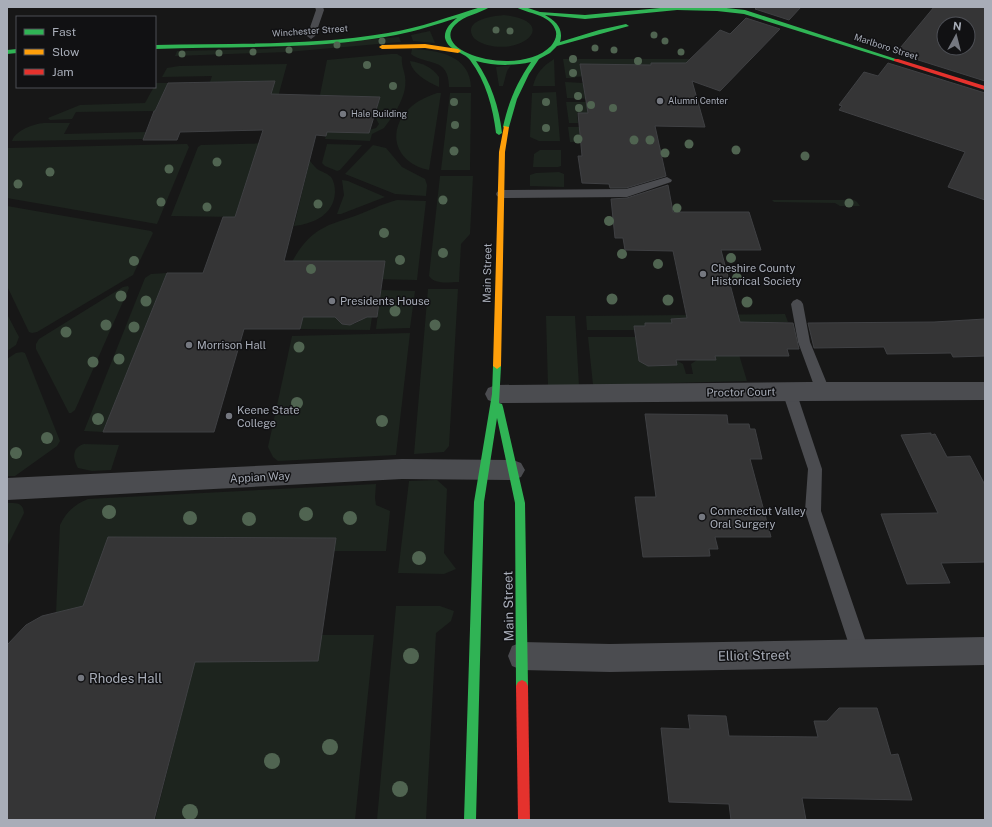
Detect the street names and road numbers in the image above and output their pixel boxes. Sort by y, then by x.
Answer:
street label: Winchester Street [272,22,349,39]
street label: Marlboro Street [853,31,920,62]
street label: Main Street [480,243,494,303]
street label: Proctor Court [706,385,776,399]
street label: Appian Way [230,469,291,485]
street label: Main Street [500,571,517,641]
street label: Elliot Street [718,647,790,664]

